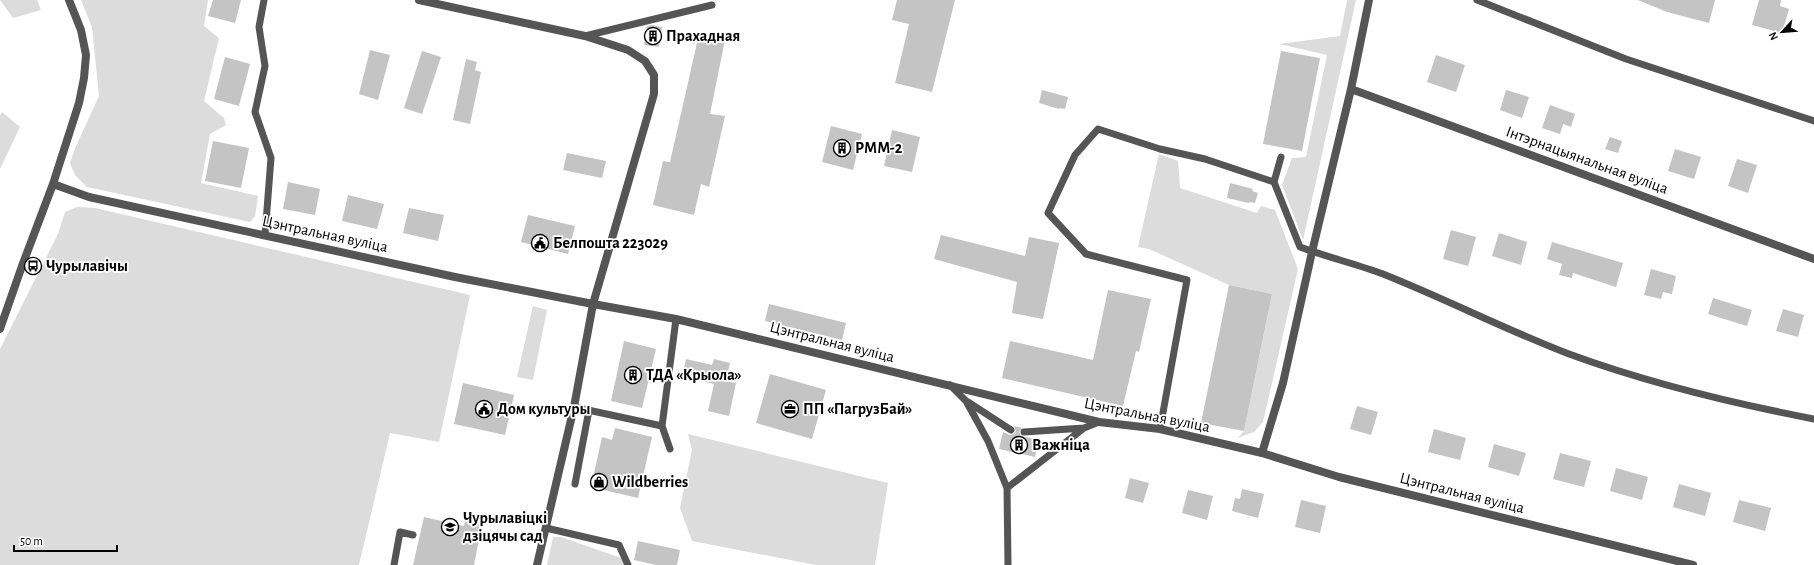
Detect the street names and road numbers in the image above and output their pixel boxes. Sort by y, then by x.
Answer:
street label: Інтэрнацыянальная вуліца [1503,123,1670,198]
street label: Цэнтральная вуліца [260,213,389,256]
street label: Цэнтральная вуліца [768,319,896,366]
street label: Цэнтральная вуліца [1082,395,1211,436]
street label: Цэнтральная вуліца [1398,470,1526,517]

